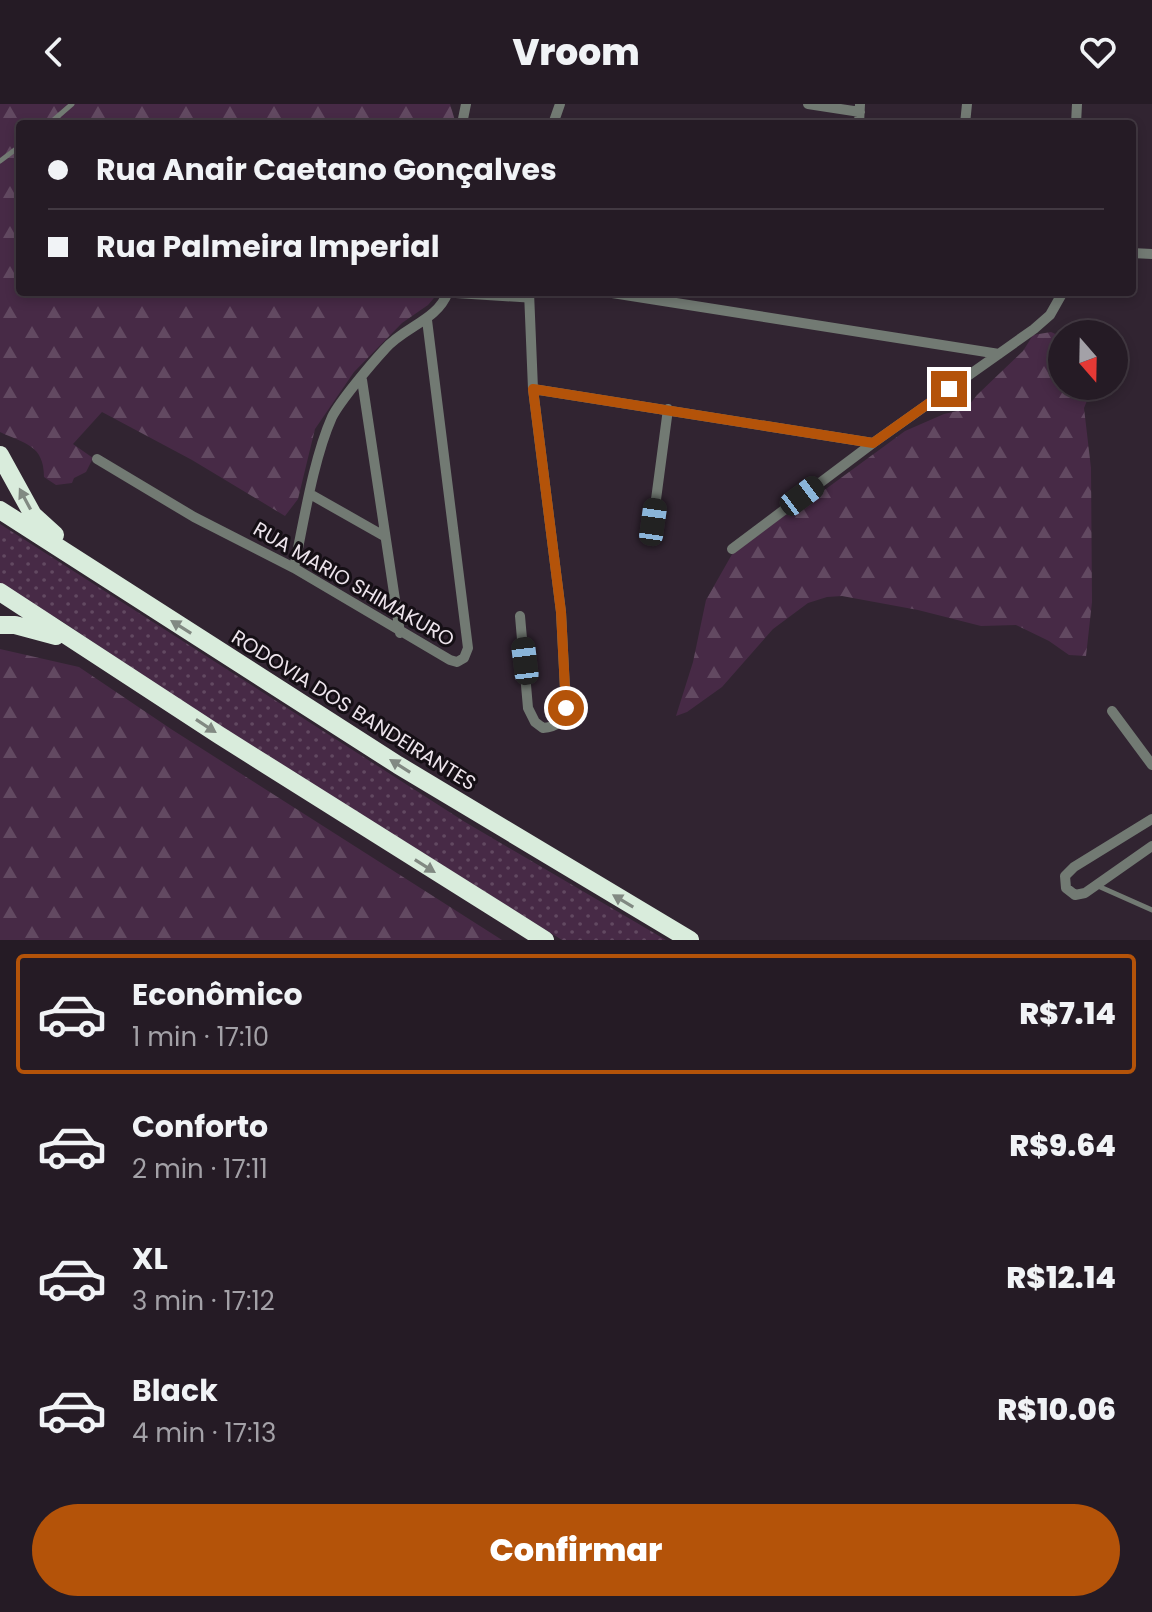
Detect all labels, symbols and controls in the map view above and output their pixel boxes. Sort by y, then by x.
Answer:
text: Vroom [512,27,640,78]
icon: back [32,30,76,74]
icon: heart [1076,30,1120,74]
text: Rua Anair Caetano Gonçalves [96,148,557,191]
text: Rua Palmeira Imperial [96,225,440,268]
north arrow [1048,320,1128,400]
map controls [1048,320,1128,400]
route end [931,371,967,407]
car [776,472,828,520]
one-way arrow [18,488,31,511]
car [638,497,668,547]
street label: RUA MARIO SHIMAKURO [248,515,460,653]
one-way arrow [170,620,191,635]
street label: RODOVIA DOS BANDEIRANTES [226,623,482,797]
car [510,636,540,686]
route start [548,690,584,726]
one-way arrow [195,719,217,733]
one-way arrow [389,759,411,773]
one-way arrow [415,859,436,874]
one-way arrow [612,894,634,908]
text: Econômico [132,973,303,1016]
icon: car [36,978,108,1050]
text: R$7.14 [1019,992,1116,1035]
text: 1 min · 17:10 [132,1019,269,1055]
text: Conforto [132,1105,268,1148]
icon: car [36,1110,108,1182]
text: R$9.64 [1009,1124,1116,1167]
text: 2 min · 17:11 [132,1151,268,1187]
text: XL [132,1237,168,1280]
icon: car [36,1242,108,1314]
text: R$12.14 [1006,1256,1116,1299]
text: 3 min · 17:12 [132,1283,275,1319]
text: Black [132,1369,218,1412]
icon: car [36,1374,108,1446]
text: R$10.06 [997,1388,1116,1431]
text: 4 min · 17:13 [132,1415,276,1451]
button: Confirmar [32,1504,1120,1596]

